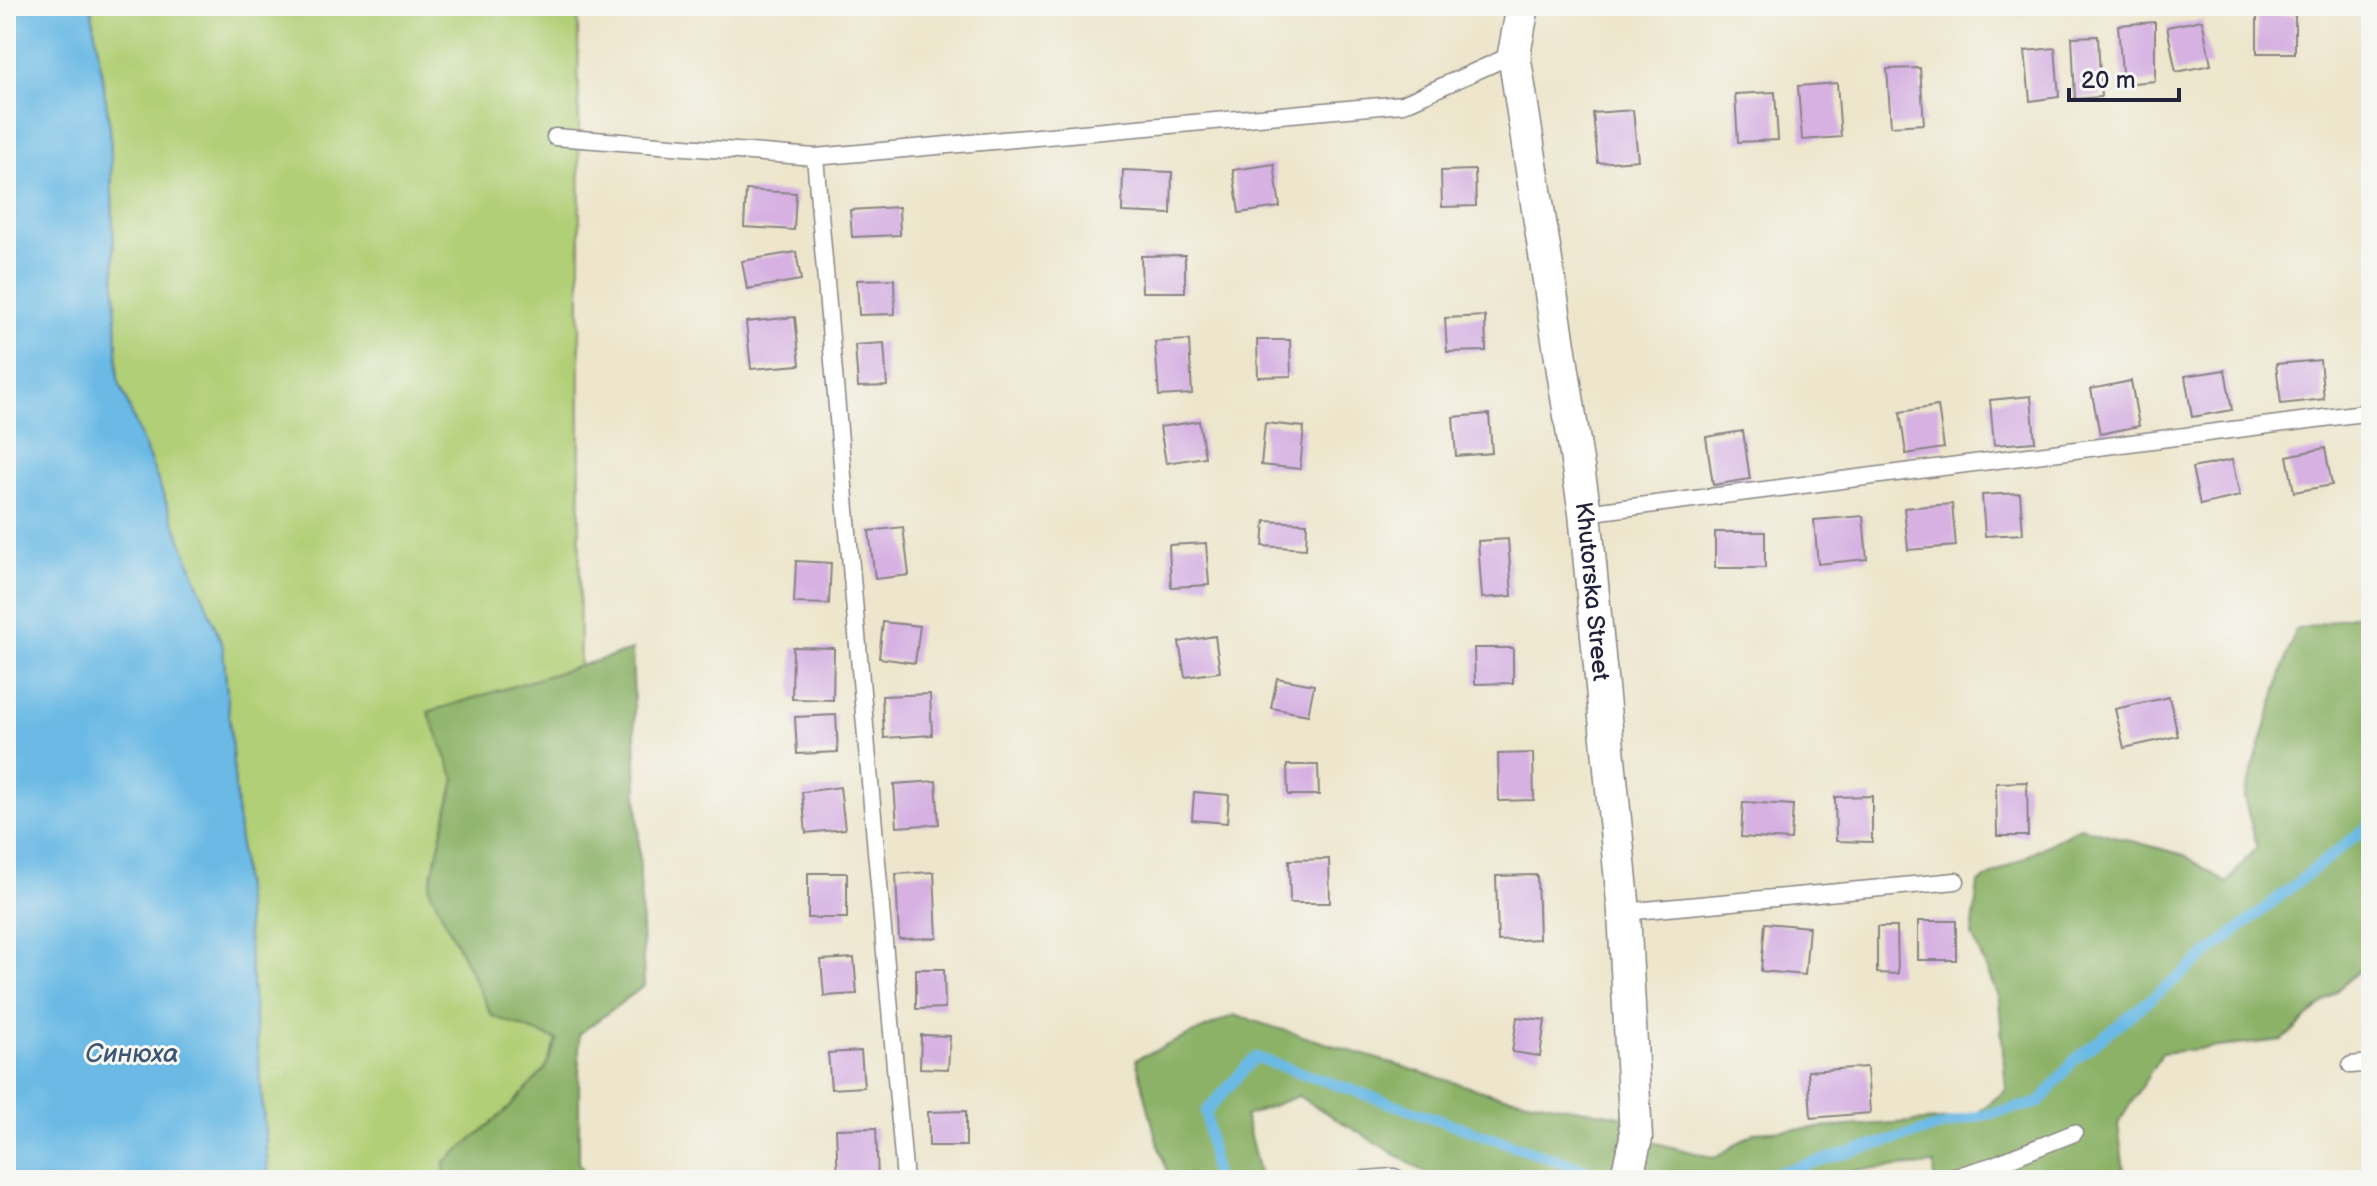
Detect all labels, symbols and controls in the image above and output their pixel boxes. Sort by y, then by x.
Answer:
scale bar [2069,52,2179,102]
text: 20 m [2081,66,2136,95]
street label: Khutorska Street [1568,500,1615,683]
water label: Синюха [85,1039,179,1070]

